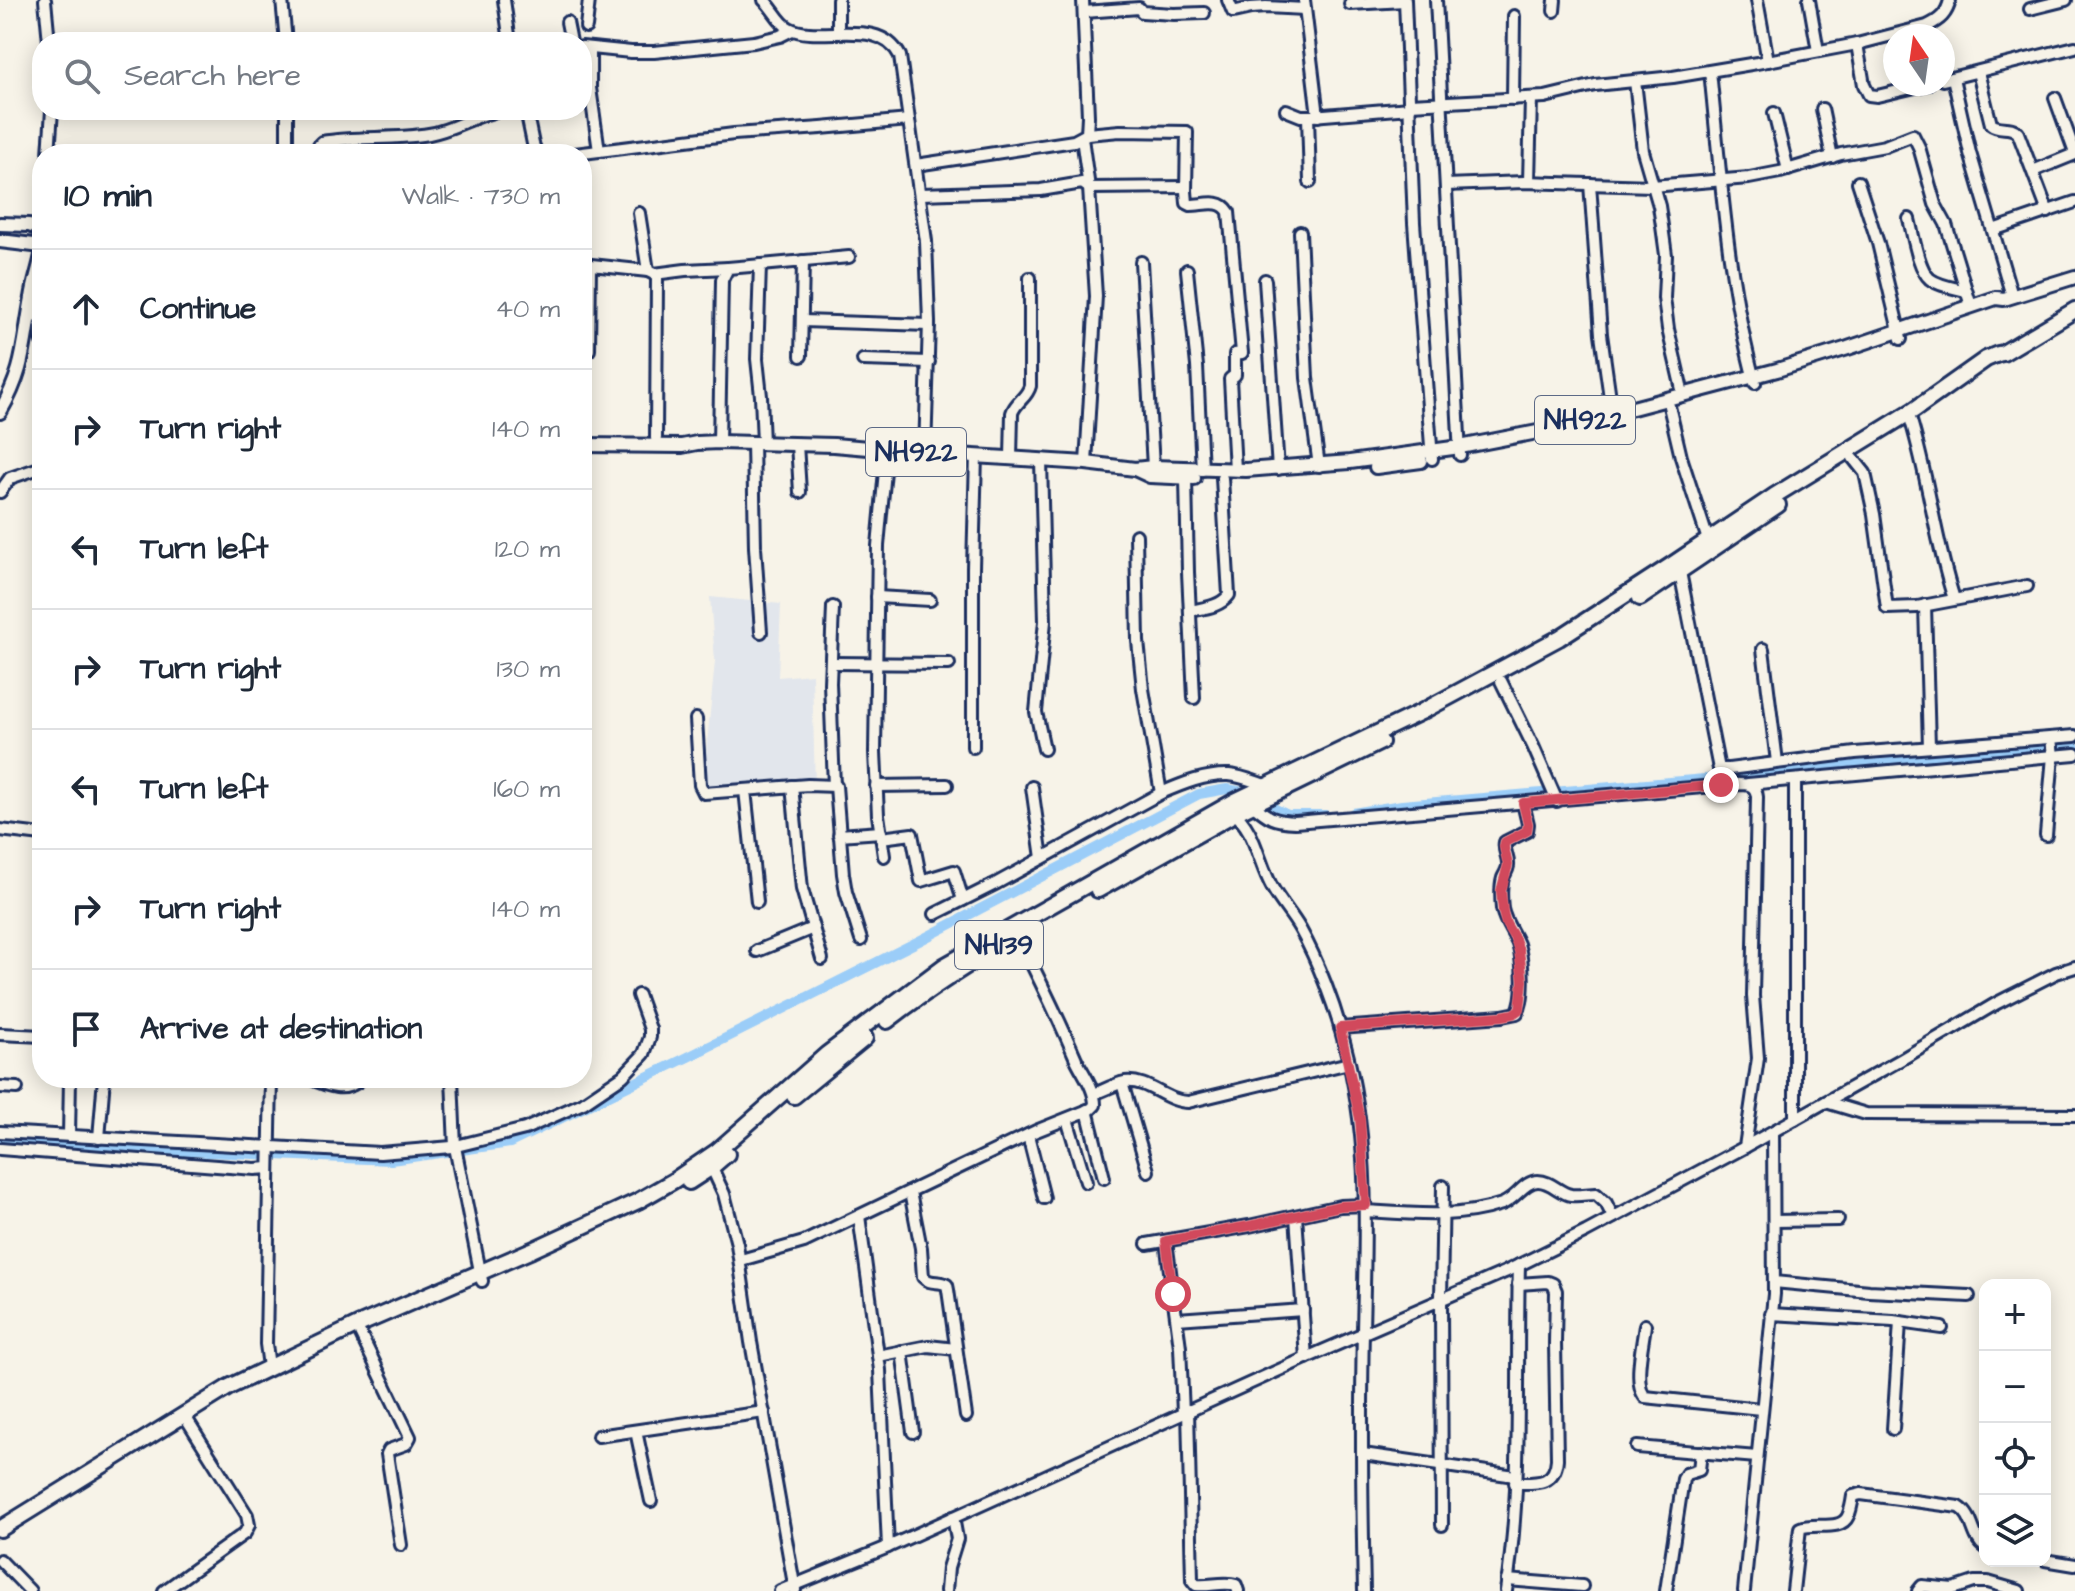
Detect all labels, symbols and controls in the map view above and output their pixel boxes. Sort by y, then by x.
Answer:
north arrow [1883,24,1955,96]
search box [32,32,592,120]
icon: search [60,54,104,98]
text: Search here [124,55,301,97]
text: 10 min [64,172,152,220]
text: Walk · 730 m [402,178,560,214]
icon: ahead [64,287,108,331]
text: Continue [140,288,256,330]
text: 40 m [495,291,560,327]
road number: NH922 [1535,396,1635,444]
icon: right [64,407,108,451]
text: Turn right [140,408,281,450]
text: 140 m [492,411,560,447]
road number: NH922 [866,428,966,476]
icon: left [64,527,108,571]
text: Turn left [140,528,268,570]
text: 120 m [495,531,560,567]
icon: right [64,647,108,691]
text: Turn right [140,648,281,690]
text: 130 m [496,651,560,687]
icon: left [64,767,108,811]
route end [1703,767,1739,803]
text: Turn left [140,768,268,810]
text: 160 m [493,771,560,807]
icon: right [64,887,108,931]
text: Turn right [140,888,281,930]
text: 140 m [492,891,560,927]
road number: NH139 [955,921,1043,969]
icon: arrive [64,1007,108,1051]
text: Arrive at destination [140,1008,422,1050]
route start [1155,1276,1191,1312]
map controls [1979,1279,2051,1567]
button: + [1979,1279,2051,1351]
button: − [1979,1351,2051,1423]
button: locate [1979,1423,2051,1495]
button: layers [1979,1495,2051,1567]

